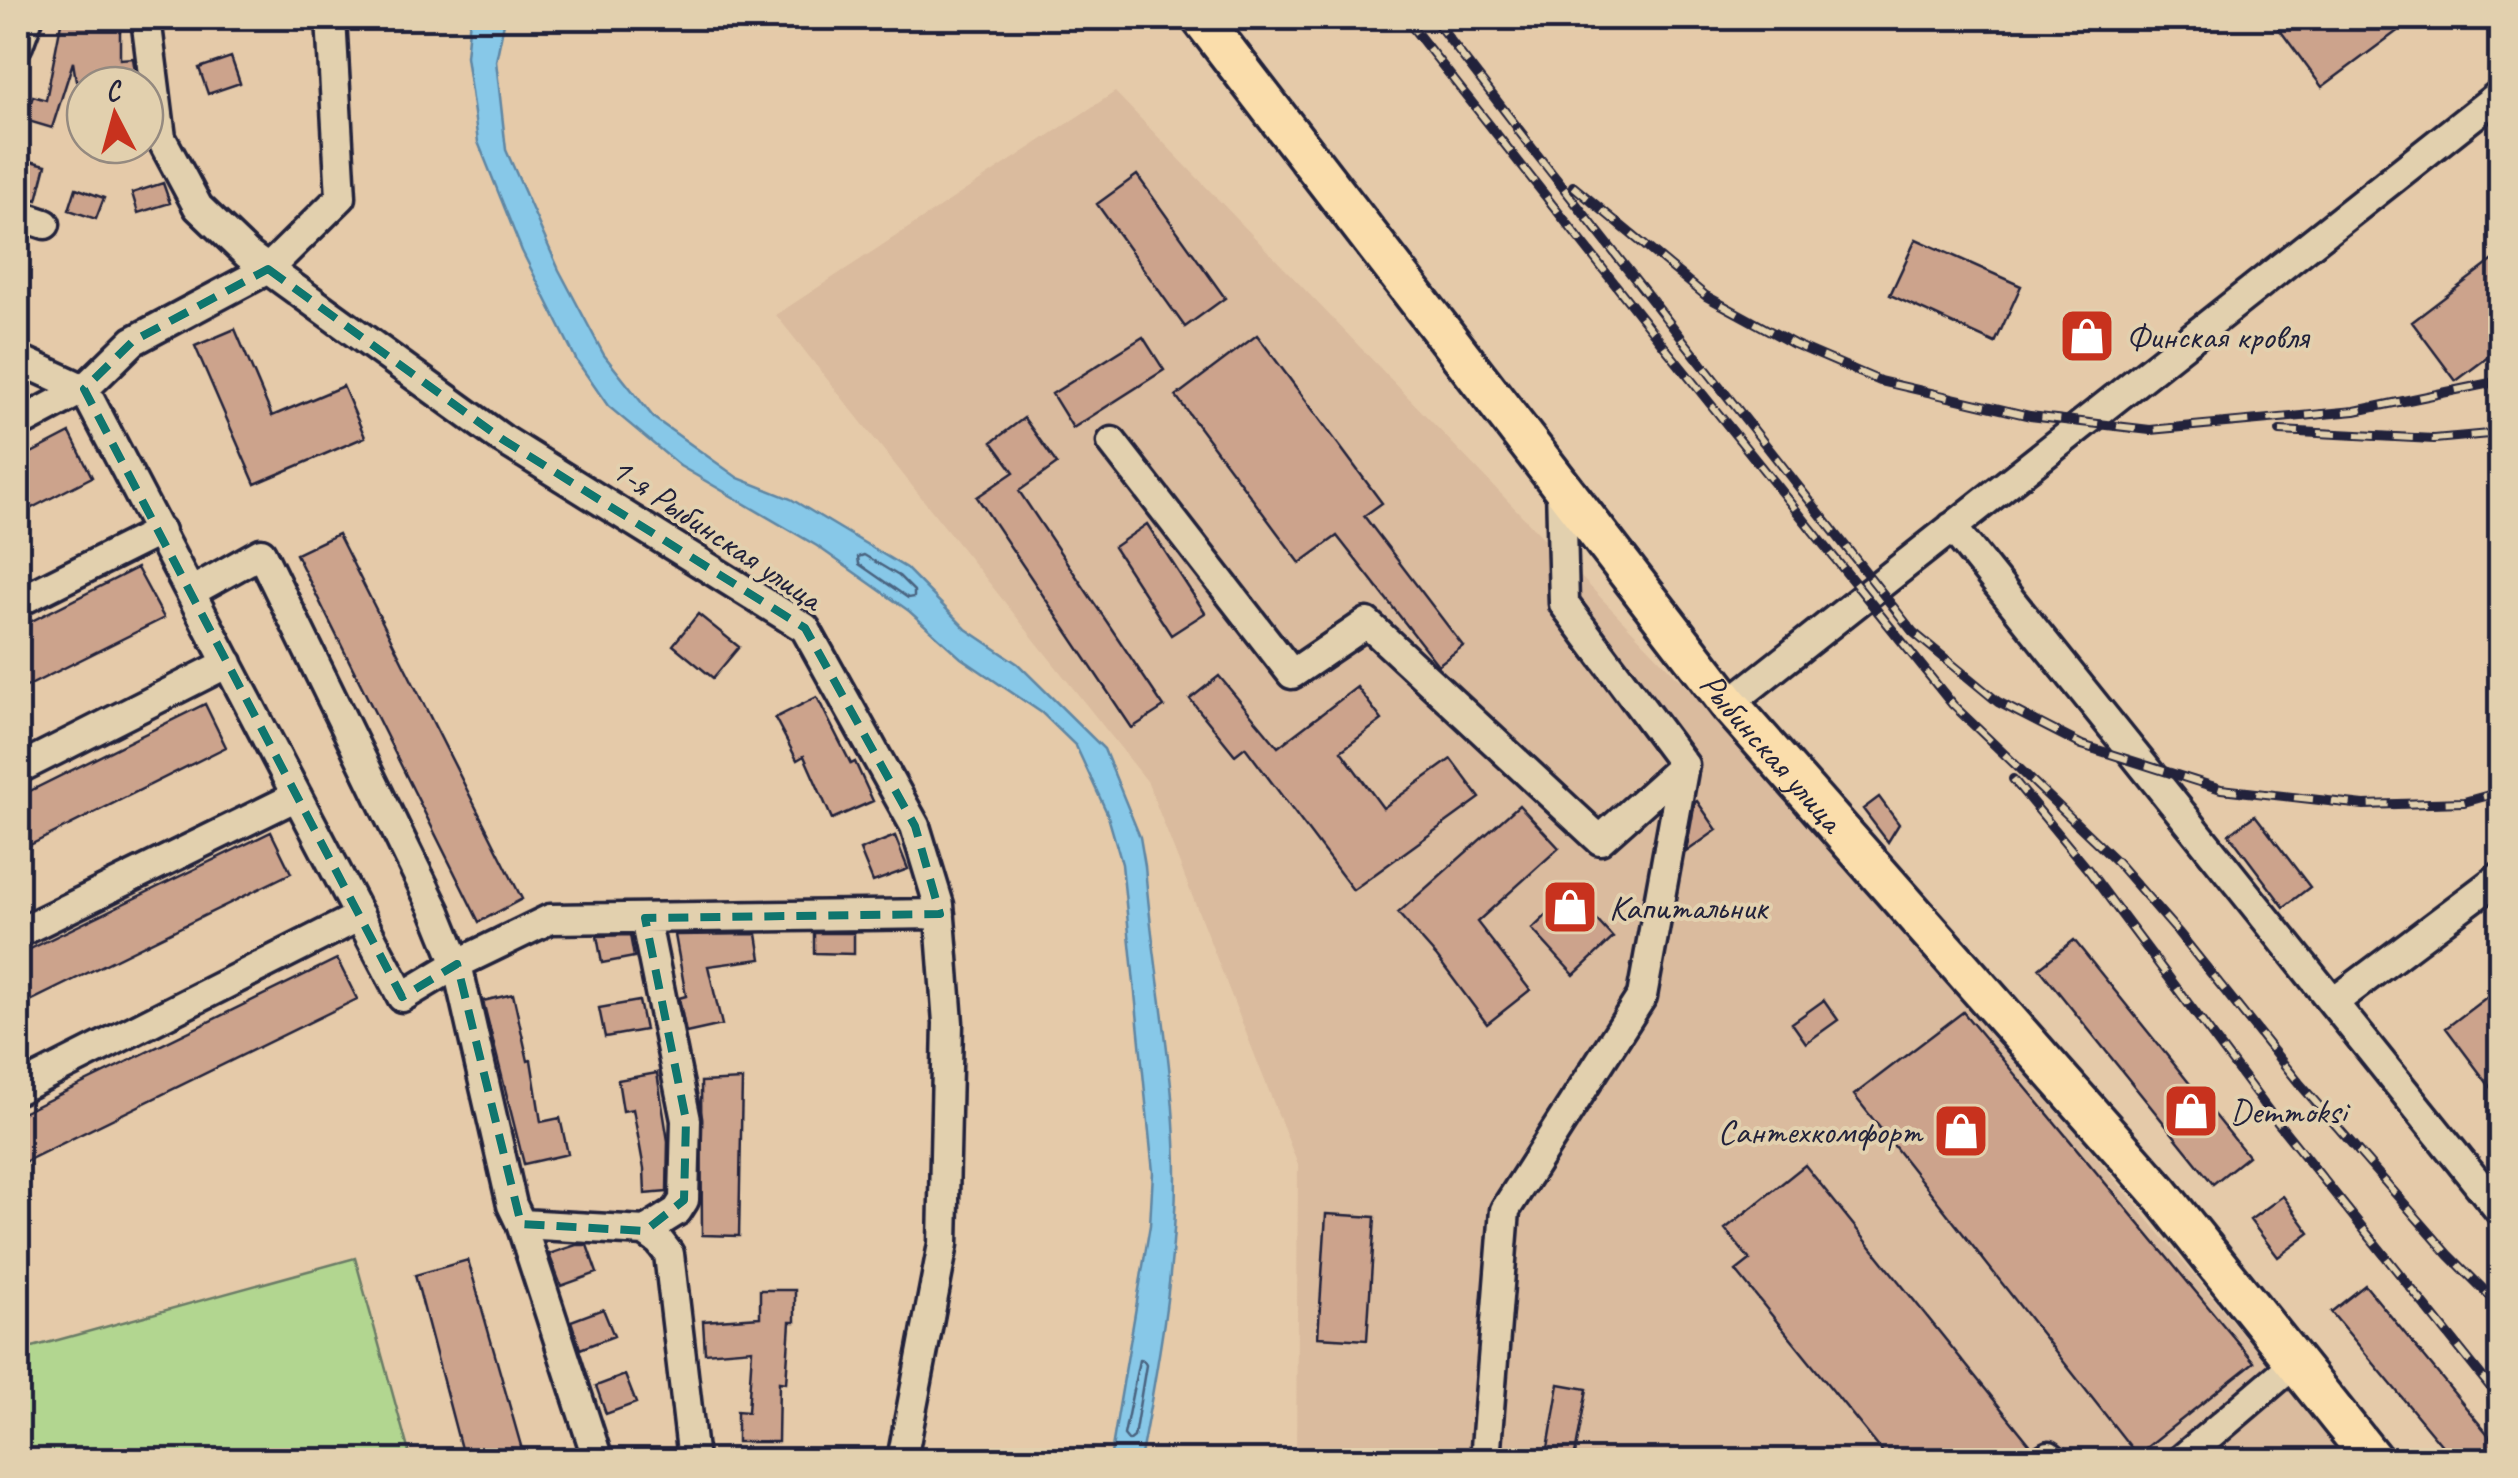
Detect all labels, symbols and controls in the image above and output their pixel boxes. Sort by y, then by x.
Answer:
north arrow [65,65,165,165]
text: С [104,72,124,109]
shop icon: Финская кровля [2057,306,2117,366]
place label: Финская кровля [2126,314,2310,359]
street label: 1-я Рыбинская улица [602,446,833,622]
street label: Рыбинская улица [1690,663,1855,843]
shop icon: Капитальник [1540,877,1600,937]
place label: Капитальник [1609,885,1770,930]
shop icon: Demmoksi [2161,1081,2221,1141]
place label: Demmoksi [2230,1089,2351,1134]
shop icon: Сантехкомфорт [1931,1101,1991,1161]
place label: Сантехкомфорт [1718,1109,1925,1154]

